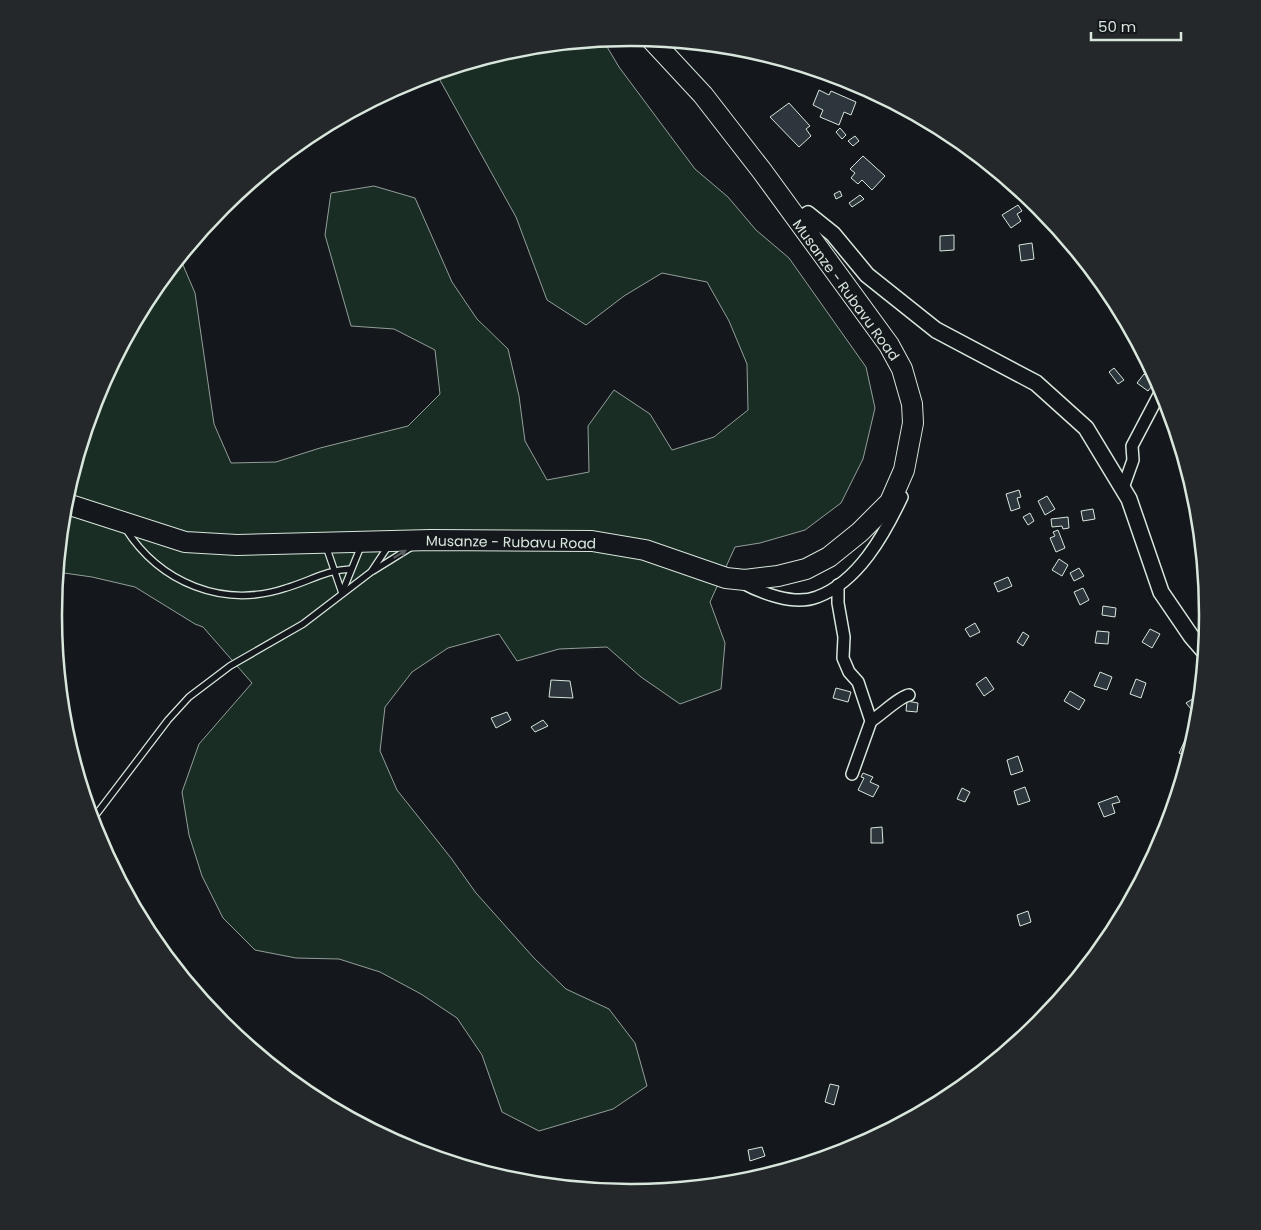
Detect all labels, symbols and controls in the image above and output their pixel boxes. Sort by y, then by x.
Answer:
scale bar [1091,10,1181,42]
text: 50 m [1098,16,1136,37]
street label: Musanze - Rubavu Road [788,215,904,365]
street label: Musanze - Rubavu Road [426,531,596,553]
one-way arrow [393,549,407,558]

